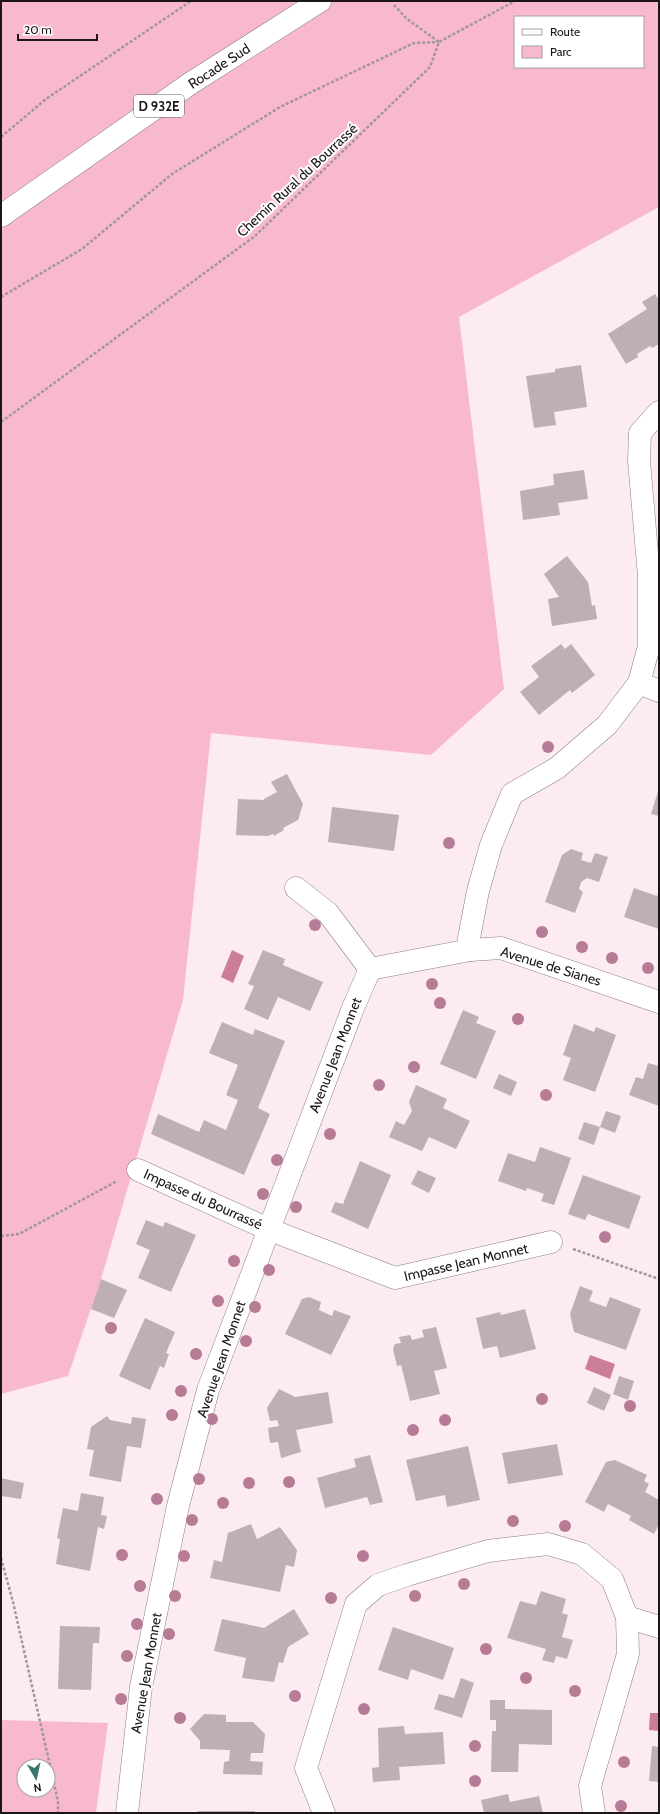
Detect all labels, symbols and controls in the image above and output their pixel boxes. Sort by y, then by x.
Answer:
scale bar [18,16,97,42]
legend [514,16,644,68]
text: 20 m [24,22,52,37]
text: Route [550,24,580,39]
street label: Rocade Sud [185,39,253,93]
text: Parc [550,44,572,59]
road number: D 932E [134,95,184,117]
street label: Chemin Rural du Bourrassé [233,119,361,241]
street label: Avenue de Sianes [499,942,604,990]
street label: Avenue Jean Monnet [305,994,365,1115]
street label: Impasse du Bourrassé [141,1165,265,1233]
street label: Impasse Jean Monnet [402,1239,530,1285]
street label: Avenue Jean Monnet [193,1298,249,1420]
street label: Avenue Jean Monnet [127,1611,166,1735]
north arrow [16,1758,56,1798]
text: N [33,1780,43,1795]

